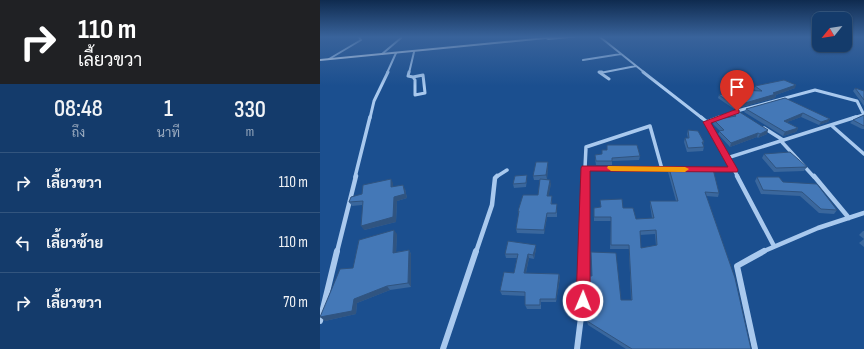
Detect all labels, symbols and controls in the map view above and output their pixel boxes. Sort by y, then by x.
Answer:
north arrow [812,12,852,52]
map controls [812,12,852,52]
text: 110 m [78,13,136,46]
icon: right [12,16,64,68]
text: เลี้ยวขวา [78,50,142,71]
pin [720,70,754,111]
icon: arrive [726,76,748,98]
text: 08:48 [54,94,103,123]
text: 1 [164,94,173,123]
text: 330 [234,95,266,124]
text: m [246,124,254,140]
text: ถึง [72,125,85,141]
text: นาที [157,125,180,141]
icon: right [12,172,34,194]
text: 110 m [279,173,308,192]
text: เลี้ยวขวา [46,174,102,193]
icon: left [12,232,34,254]
text: 110 m [279,233,308,252]
text: เลี้ยวซ้าย [46,234,103,253]
position arrow [562,280,604,322]
icon: right [12,292,34,314]
text: 70 m [283,293,308,312]
text: เลี้ยวขวา [46,294,102,313]

